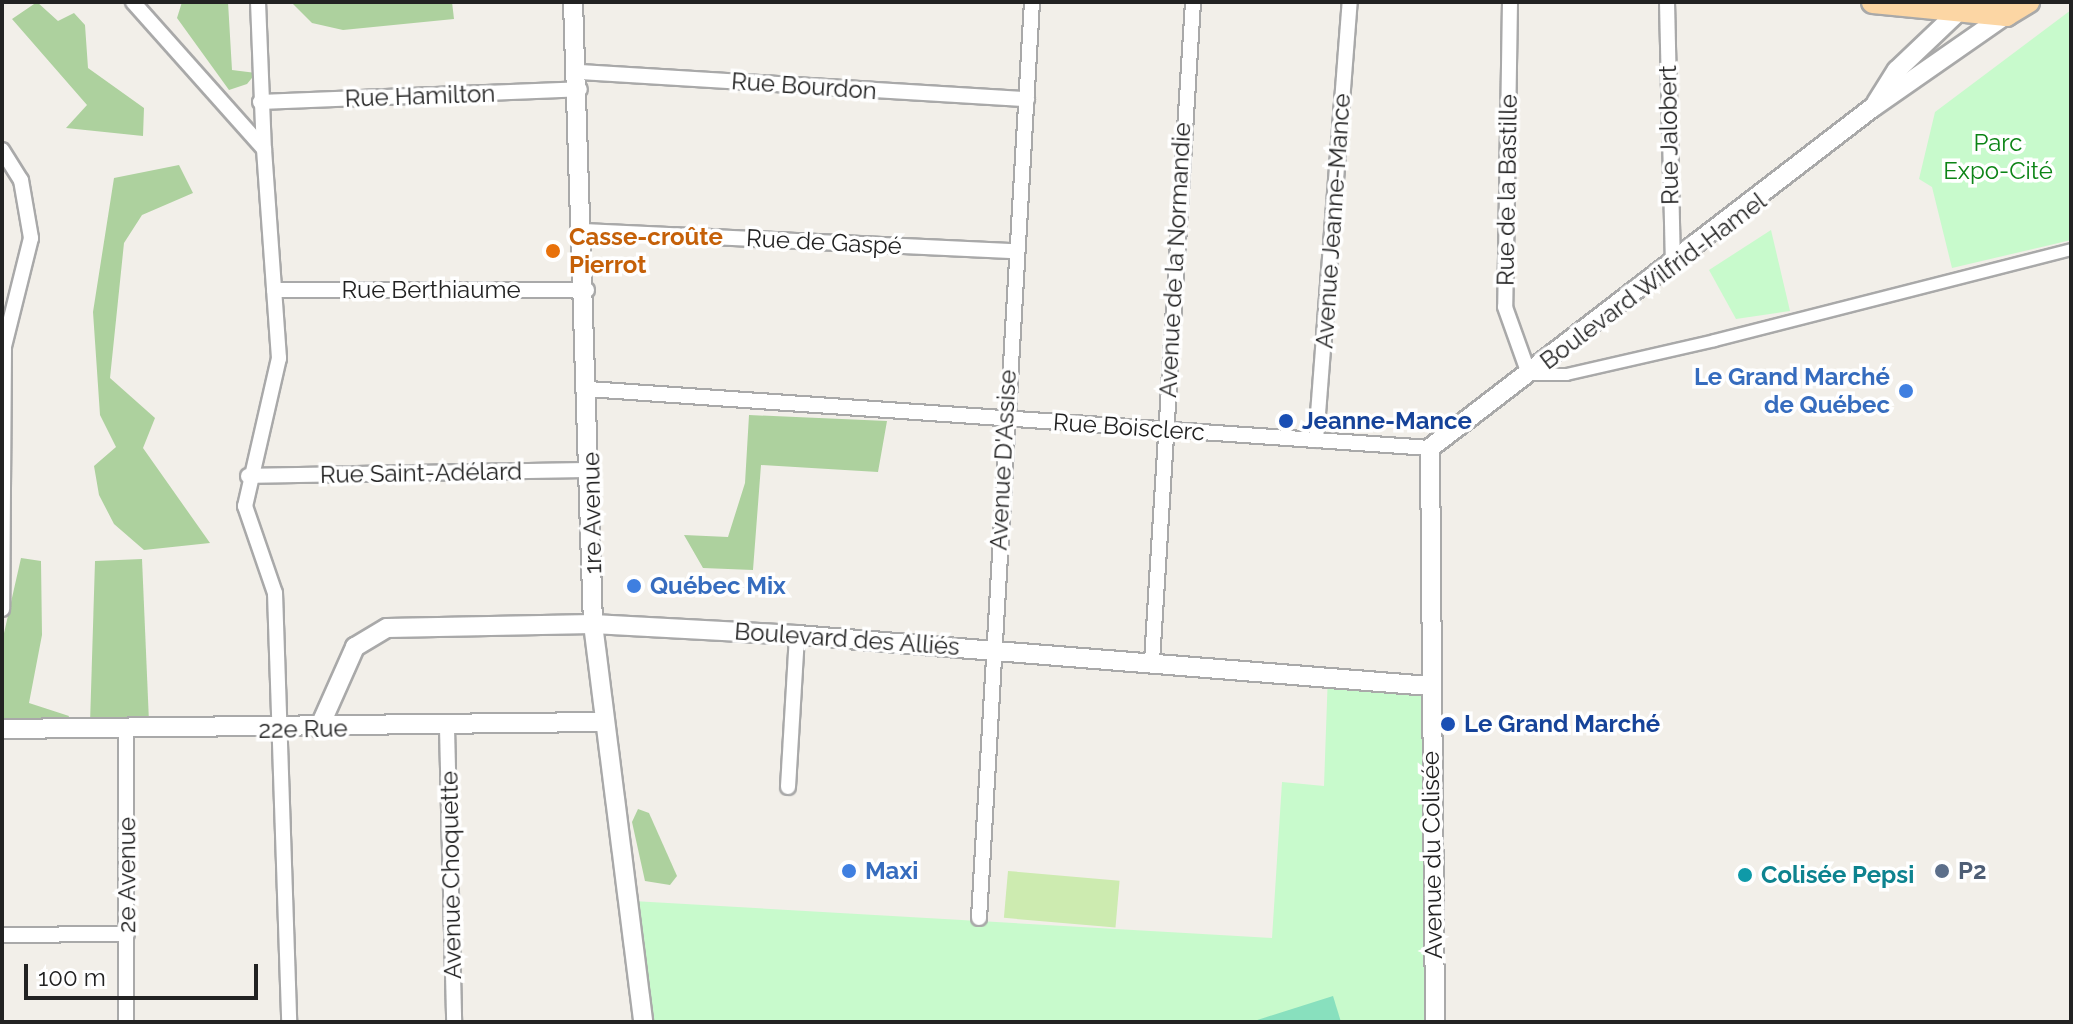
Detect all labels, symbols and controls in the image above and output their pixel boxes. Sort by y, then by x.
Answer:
street label: Rue Jalobert [1653,64,1685,206]
street label: Rue Bourdon [730,67,878,105]
street label: Rue Hamilton [344,79,496,113]
street label: Avenue Jeanne-Mance [1310,92,1356,350]
street label: Rue de la Bastille [1491,94,1523,286]
street label: Avenue de la Normandie [1153,122,1197,398]
park label: Parc Expo-Cité [1943,129,2053,185]
street label: Boulevard Wilfrid-Hamel [1534,186,1772,376]
place label: Casse-croûte Pierrot [569,223,723,279]
street label: Rue de Gaspé [745,224,903,260]
marker: Casse-croûte Pierrot [544,242,562,260]
street label: Rue Berthiaume [341,276,521,304]
place label: Le Grand Marché de Québec [1694,363,1890,419]
street label: Avenue D'Assise [984,369,1022,551]
marker: Le Grand Marché de Québec [1897,382,1915,400]
street label: Rue Boisclerc [1052,407,1206,447]
place label: Jeanne-Mance [1302,407,1472,435]
marker: Jeanne-Mance [1277,412,1295,430]
street label: 1re Avenue [577,451,607,575]
street label: Rue Saint-Adélard [320,457,522,489]
place label: Québec Mix [650,572,786,600]
marker: Québec Mix [625,577,643,595]
street label: Boulevard des Alliés [733,617,961,661]
place label: Le Grand Marché [1464,710,1660,738]
street label: 22e Rue [258,714,348,744]
marker: Le Grand Marché [1439,715,1457,733]
street label: Avenue du Colisée [1416,751,1448,959]
street label: Avenue Choquette [435,771,467,979]
street label: 2e Avenue [113,817,141,933]
place label: Maxi [865,857,918,885]
place label: P2 [1958,857,1986,885]
place label: Colisée Pepsi [1761,861,1914,889]
marker: Maxi [840,862,858,880]
marker: P2 [1933,862,1951,880]
marker: Colisée Pepsi [1736,866,1754,884]
scale bar [28,948,262,998]
text: 100 m [38,963,106,992]

